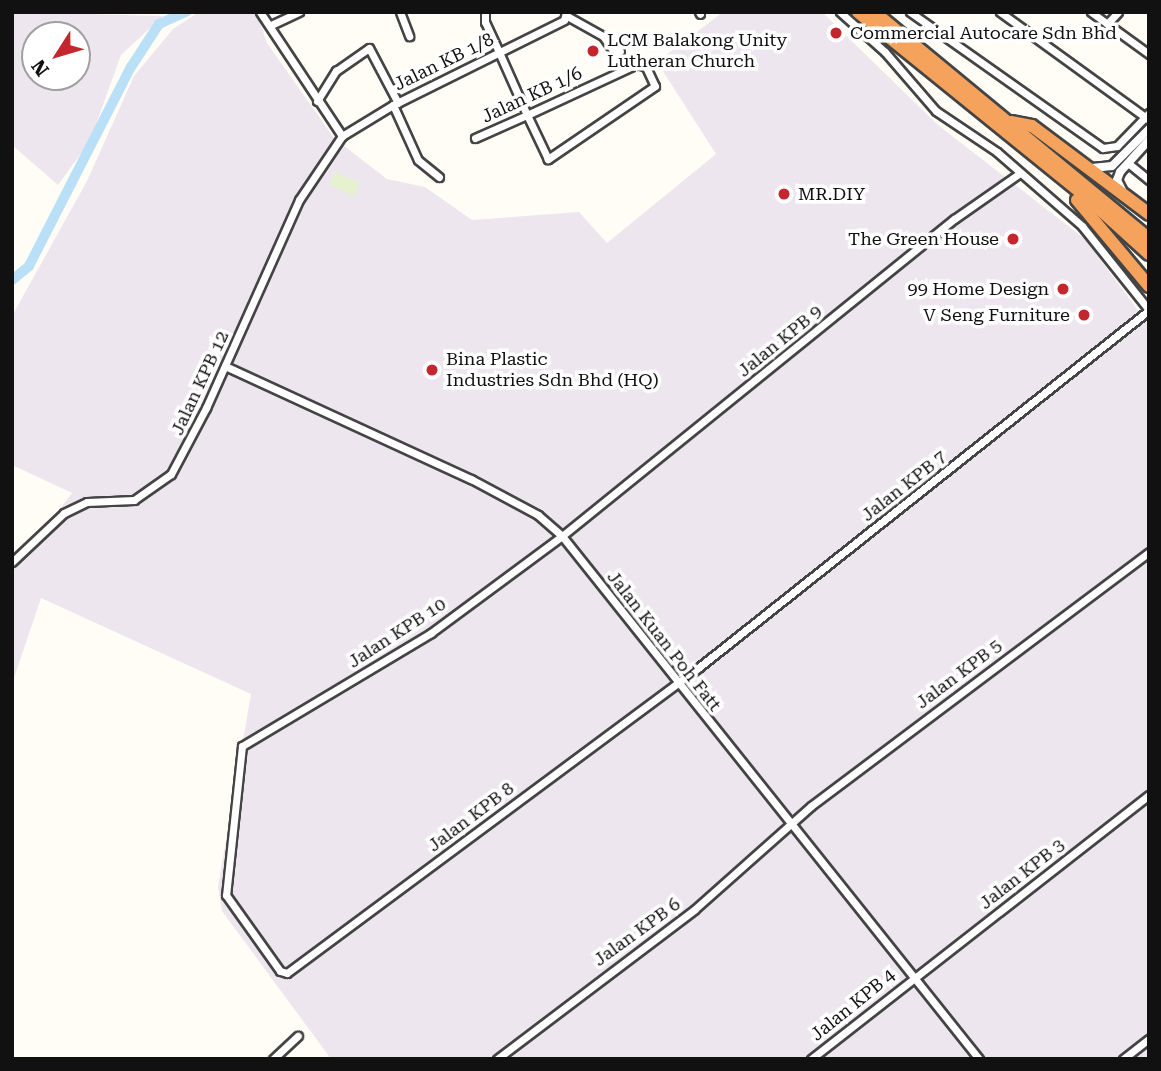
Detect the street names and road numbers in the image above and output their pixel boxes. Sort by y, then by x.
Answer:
street label: Jalan KB 1/8 [391,29,497,95]
street label: Jalan KB 1/6 [478,62,586,128]
street label: Jalan KPB 9 [733,300,827,382]
street label: Jalan KPB 12 [166,328,234,438]
street label: Jalan KPB 7 [857,446,951,526]
street label: Jalan Kuan Poh Fatt [602,567,726,715]
street label: Jalan KPB 10 [344,593,450,673]
street label: Jalan KPB 5 [912,635,1006,713]
street label: Jalan KPB 8 [424,778,518,856]
street label: Jalan KPB 3 [975,834,1069,914]
street label: Jalan KPB 6 [589,893,685,971]
street label: Jalan KPB 4 [806,964,900,1046]

